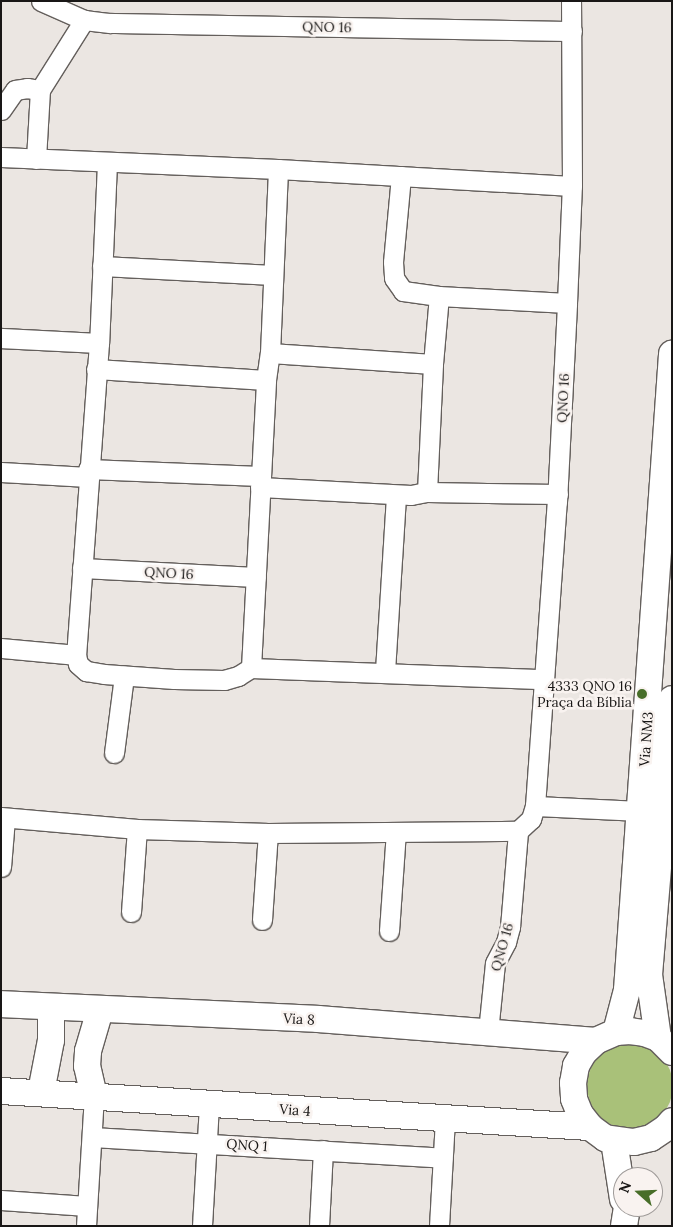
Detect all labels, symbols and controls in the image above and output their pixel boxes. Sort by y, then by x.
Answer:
street label: QNO 16 [302,18,352,36]
street label: QNO 16 [553,373,573,423]
street label: QNO 16 [144,563,194,583]
place label: 4333 QNO 16 Praça da Bíblia [537,678,632,710]
marker: 4333 QNO 16 Praça da Bíblia [636,688,648,700]
street label: Via NM3 [636,711,656,767]
street label: QNO 16 [487,921,517,973]
street label: Via 8 [283,1010,315,1028]
street label: Via 4 [279,1101,311,1119]
street label: QNQ 1 [226,1135,268,1155]
north arrow [613,1167,663,1217]
text: N [615,1179,635,1195]

